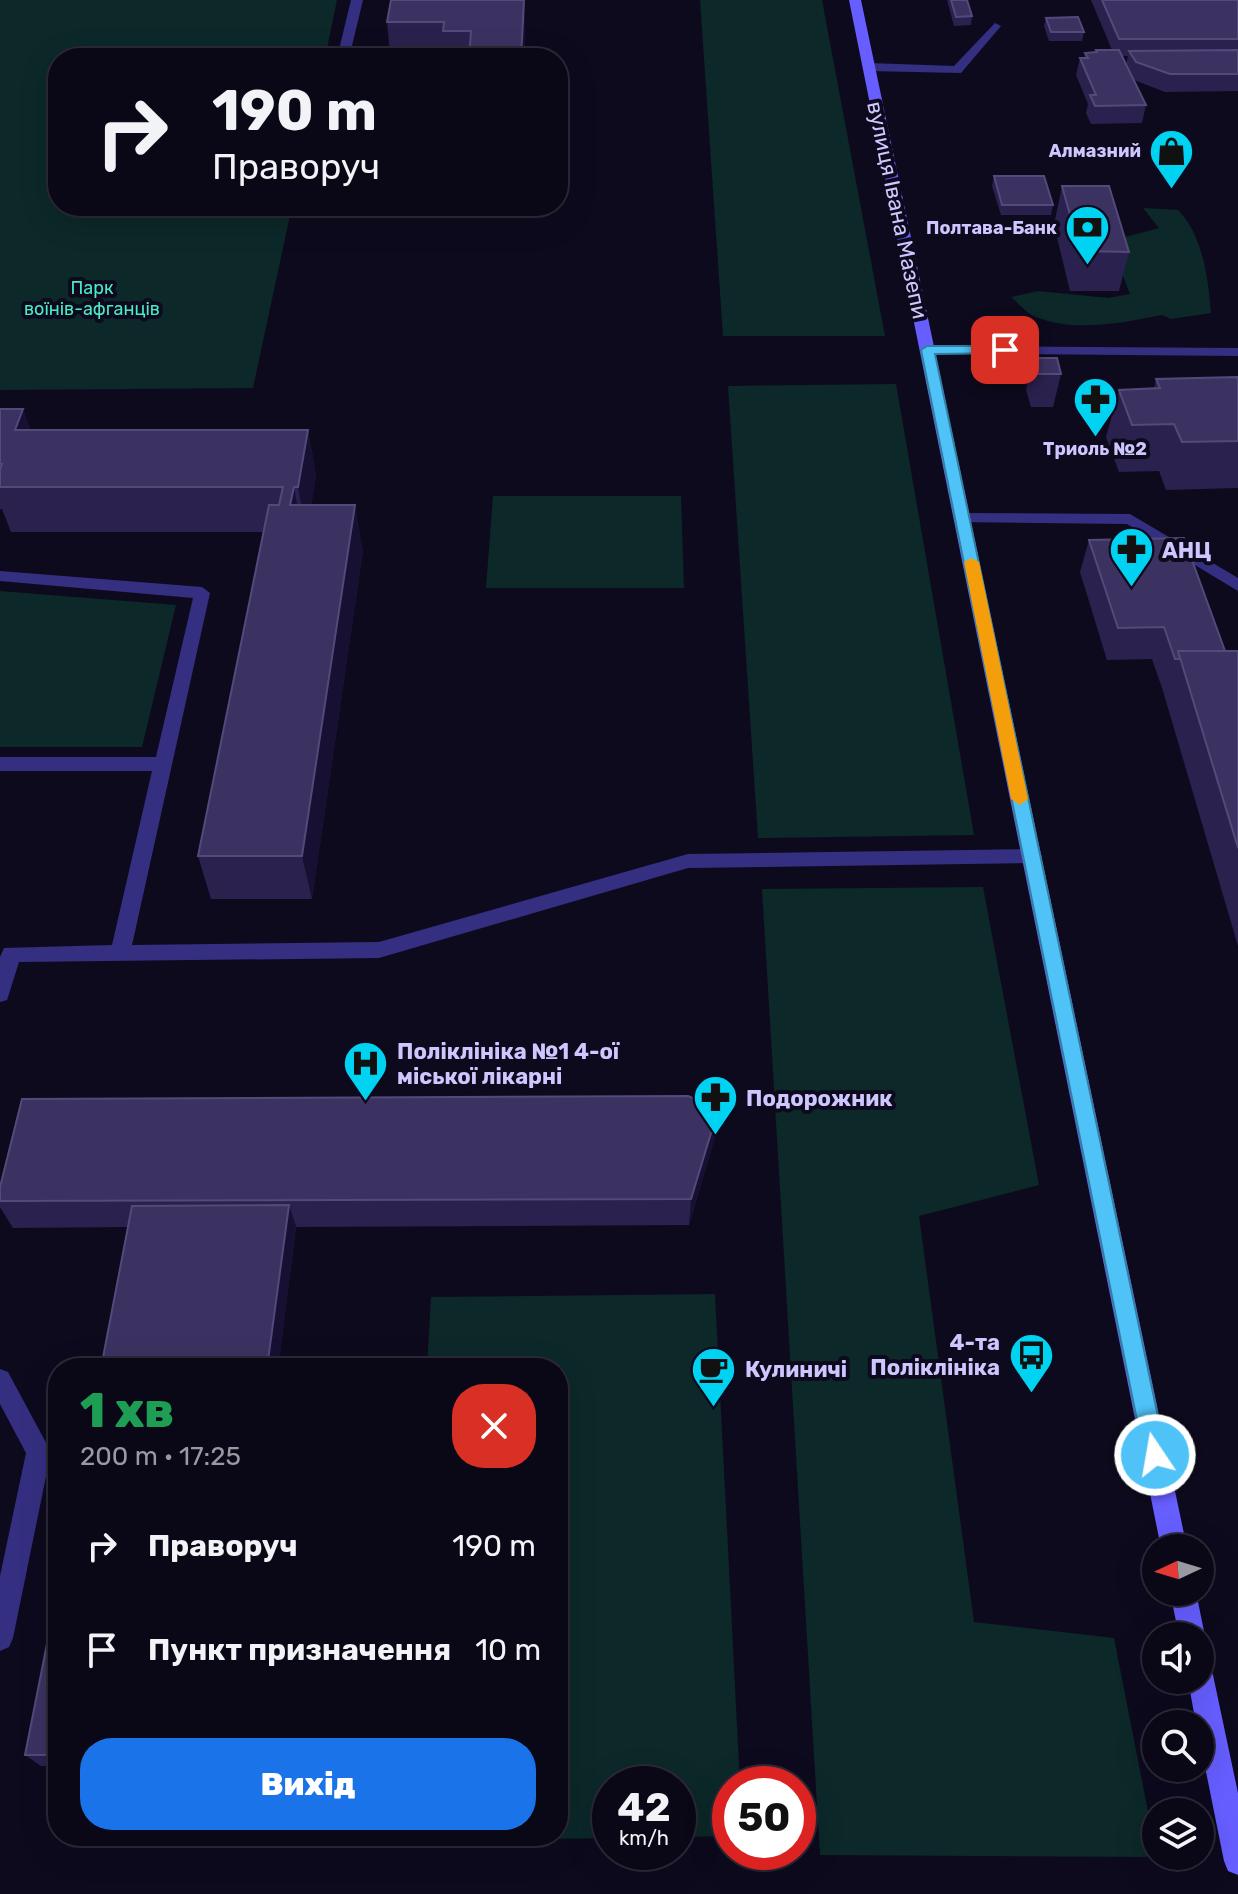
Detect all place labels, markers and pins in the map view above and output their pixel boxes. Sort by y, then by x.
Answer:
shop icon: Алмазний [1148,127,1196,190]
place label: Алмазний [1049,140,1141,162]
bank icon: Полтава-Банк [1064,204,1112,267]
place label: Полтава-Банк [926,217,1057,239]
pin [971,316,1039,384]
pharmacy icon: Триоль №2 [1071,375,1119,438]
place label: Триоль №2 [1043,438,1147,460]
pharmacy icon: АНЦ [1107,526,1155,589]
place label: АНЦ [1162,537,1211,564]
place label: Поліклініка №1 4-ої міської лікарні [397,1038,620,1090]
hospital icon: Поліклініка №1 4-ої міської лікарні [342,1040,390,1103]
pharmacy icon: Подорожник [691,1074,739,1137]
place label: Подорожник [746,1085,893,1112]
place label: 4-та Поліклініка [870,1329,1000,1381]
bus stop icon: 4-та Поліклініка [1007,1331,1055,1394]
cafe icon: Кулиничі [690,1345,738,1408]
place label: Кулиничі [745,1356,847,1383]

